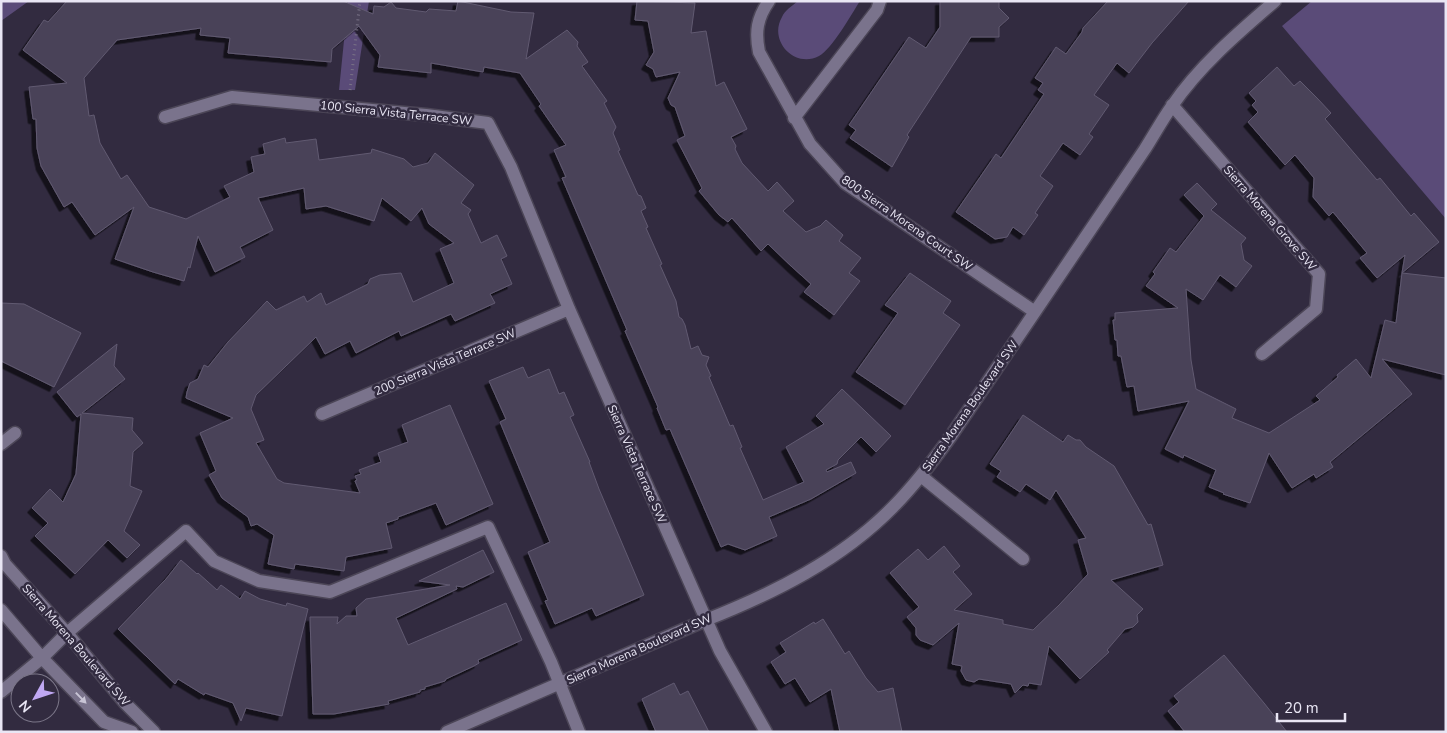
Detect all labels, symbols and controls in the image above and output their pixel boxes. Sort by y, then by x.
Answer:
street label: 100 Sierra Vista Terrace SW [319,97,473,129]
street label: Sierra Morena Grove SW [1220,162,1320,274]
street label: 800 Sierra Morena Court SW [838,172,976,274]
street label: 200 Sierra Vista Terrace SW [372,325,518,399]
street label: Sierra Morena Boulevard SW [918,337,1022,475]
street label: Sierra Vista Terrace SW [604,402,670,526]
street label: Sierra Morena Boulevard SW [19,581,133,709]
street label: Sierra Morena Boulevard SW [564,610,714,688]
north arrow [10,673,60,723]
scale bar [1277,690,1344,722]
one-way arrow [75,692,87,704]
text: N [15,696,36,716]
text: 20 m [1284,698,1319,718]

